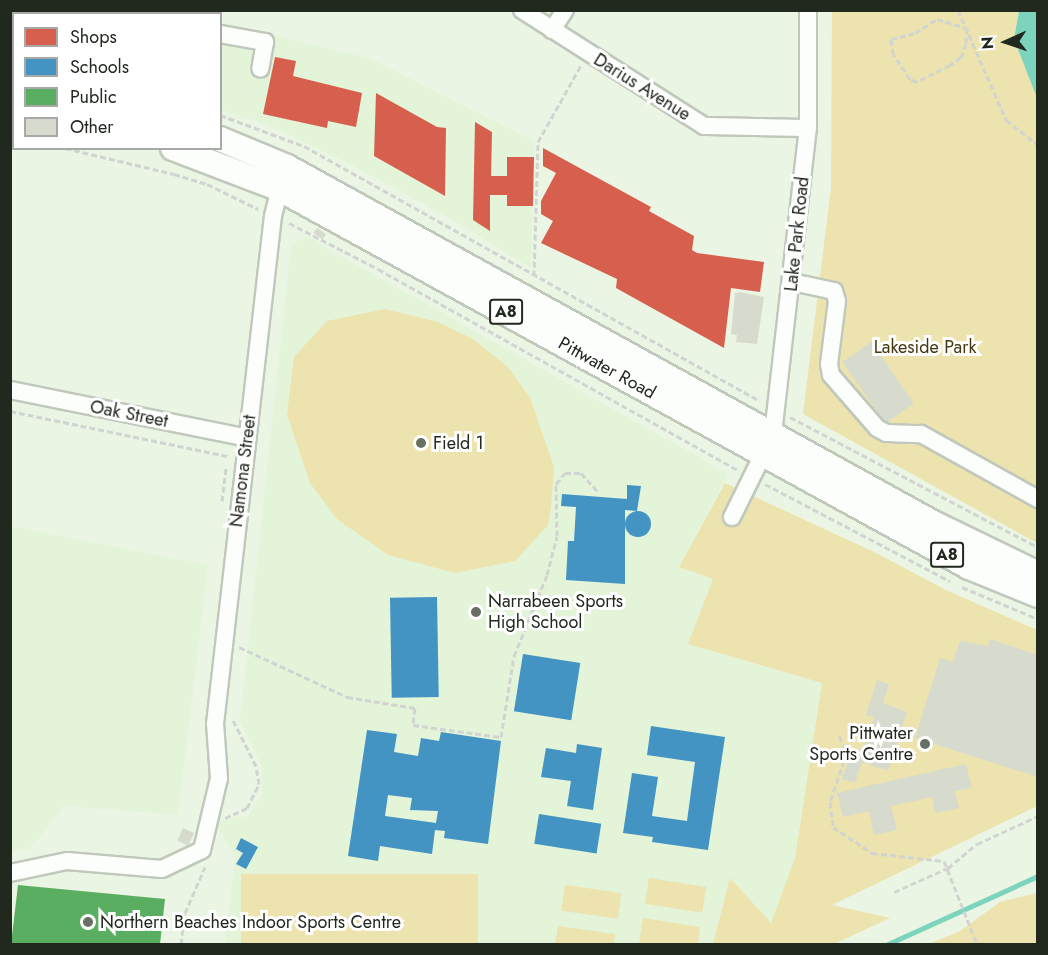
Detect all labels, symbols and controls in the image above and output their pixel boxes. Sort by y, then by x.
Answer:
legend [12,12,222,150]
north arrow [976,12,1036,72]
text: Shops [70,24,117,50]
text: N [976,36,999,50]
street label: Darius Avenue [590,49,694,125]
text: Schools [70,54,129,80]
text: Public [70,84,117,110]
text: Other [70,114,113,140]
street label: Lake Park Road [780,175,814,293]
road number: A8 [488,299,524,325]
street label: Pittwater Road [555,332,659,404]
park label: Lakeside Park [874,336,976,358]
street label: Oak Street [88,396,170,432]
street label: Namona Street [225,414,261,528]
place label: Field 1 [433,432,484,454]
marker: Field 1 [414,436,428,450]
road number: A8 [929,542,965,568]
place label: Narrabeen Sports High School [488,591,623,634]
marker: Narrabeen Sports High School [469,605,483,619]
place label: Pittwater Sports Centre [809,723,913,766]
marker: Pittwater Sports Centre [918,737,932,751]
place label: Northern Beaches Indoor Sports Centre [100,911,401,933]
marker: Northern Beaches Indoor Sports Centre [81,915,95,929]

